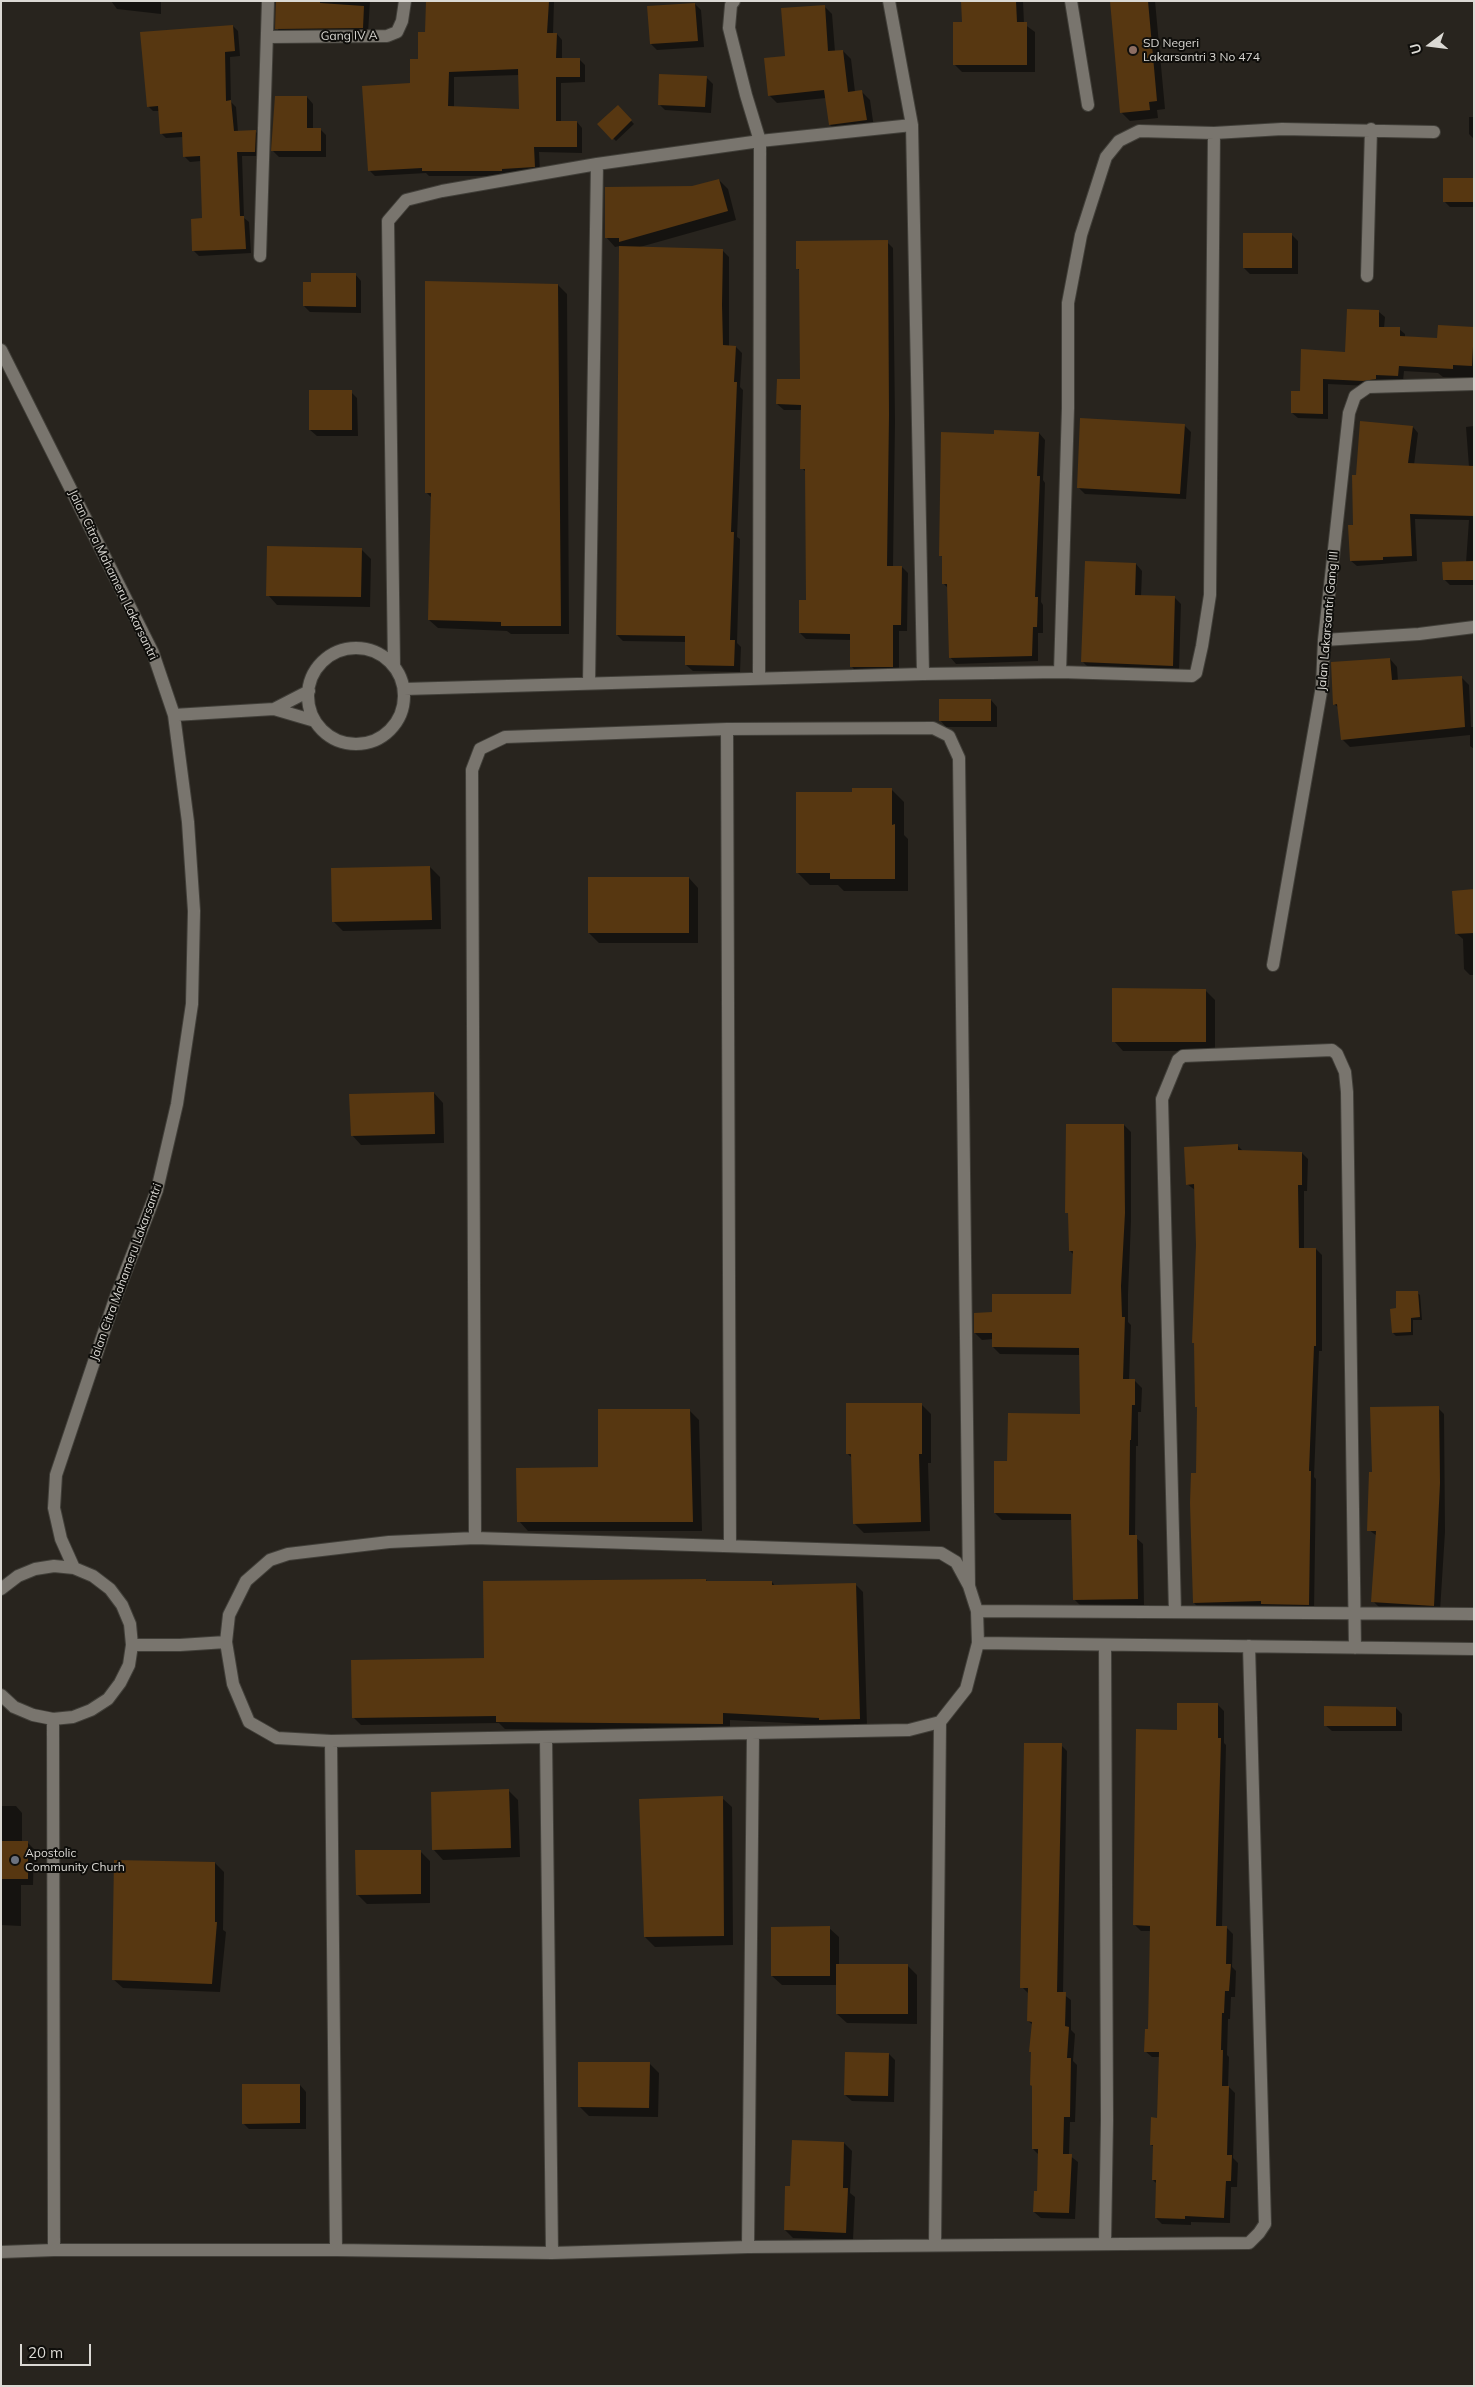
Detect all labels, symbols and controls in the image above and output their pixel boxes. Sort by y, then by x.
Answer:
north arrow [1405,20,1455,70]
street label: Gang IV A [320,28,378,44]
place label: SD Negeri Lakarsantri 3 No 474 [1143,36,1260,64]
text: U [1405,42,1426,56]
marker: SD Negeri Lakarsantri 3 No 474 [1127,44,1139,56]
street label: Jalan Citra Mahameru Lakarsantri [65,488,161,662]
street label: Jalan Lakarsantri Gang III [1315,551,1341,691]
street label: Jalan Citra Mahameru Lakarsantri [87,1181,165,1363]
place label: Apostolic Community Churh [25,1846,125,1874]
marker: Apostolic Community Churh [9,1854,21,1866]
scale bar [22,2334,94,2366]
text: 20 m [28,2343,63,2362]

